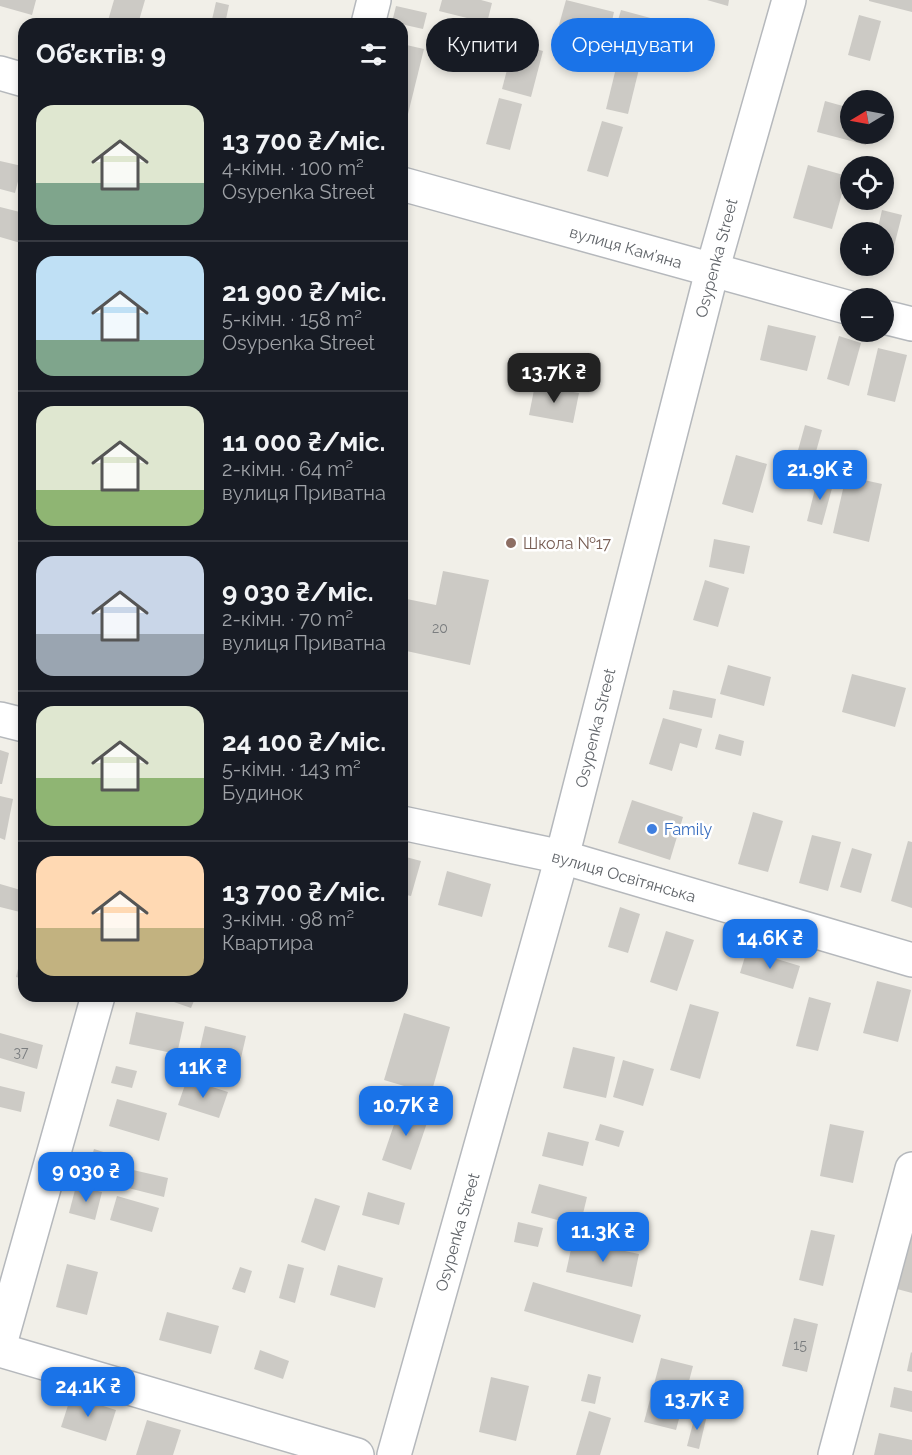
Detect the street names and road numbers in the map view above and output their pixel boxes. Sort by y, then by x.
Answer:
street label: Osypenka Street [691,196,742,320]
street label: вулиця Кам’яна [567,222,684,273]
street label: Osypenka Street [571,666,620,790]
street label: вулиця Освітянська [550,847,698,906]
street label: Osypenka Street [431,1170,484,1294]

